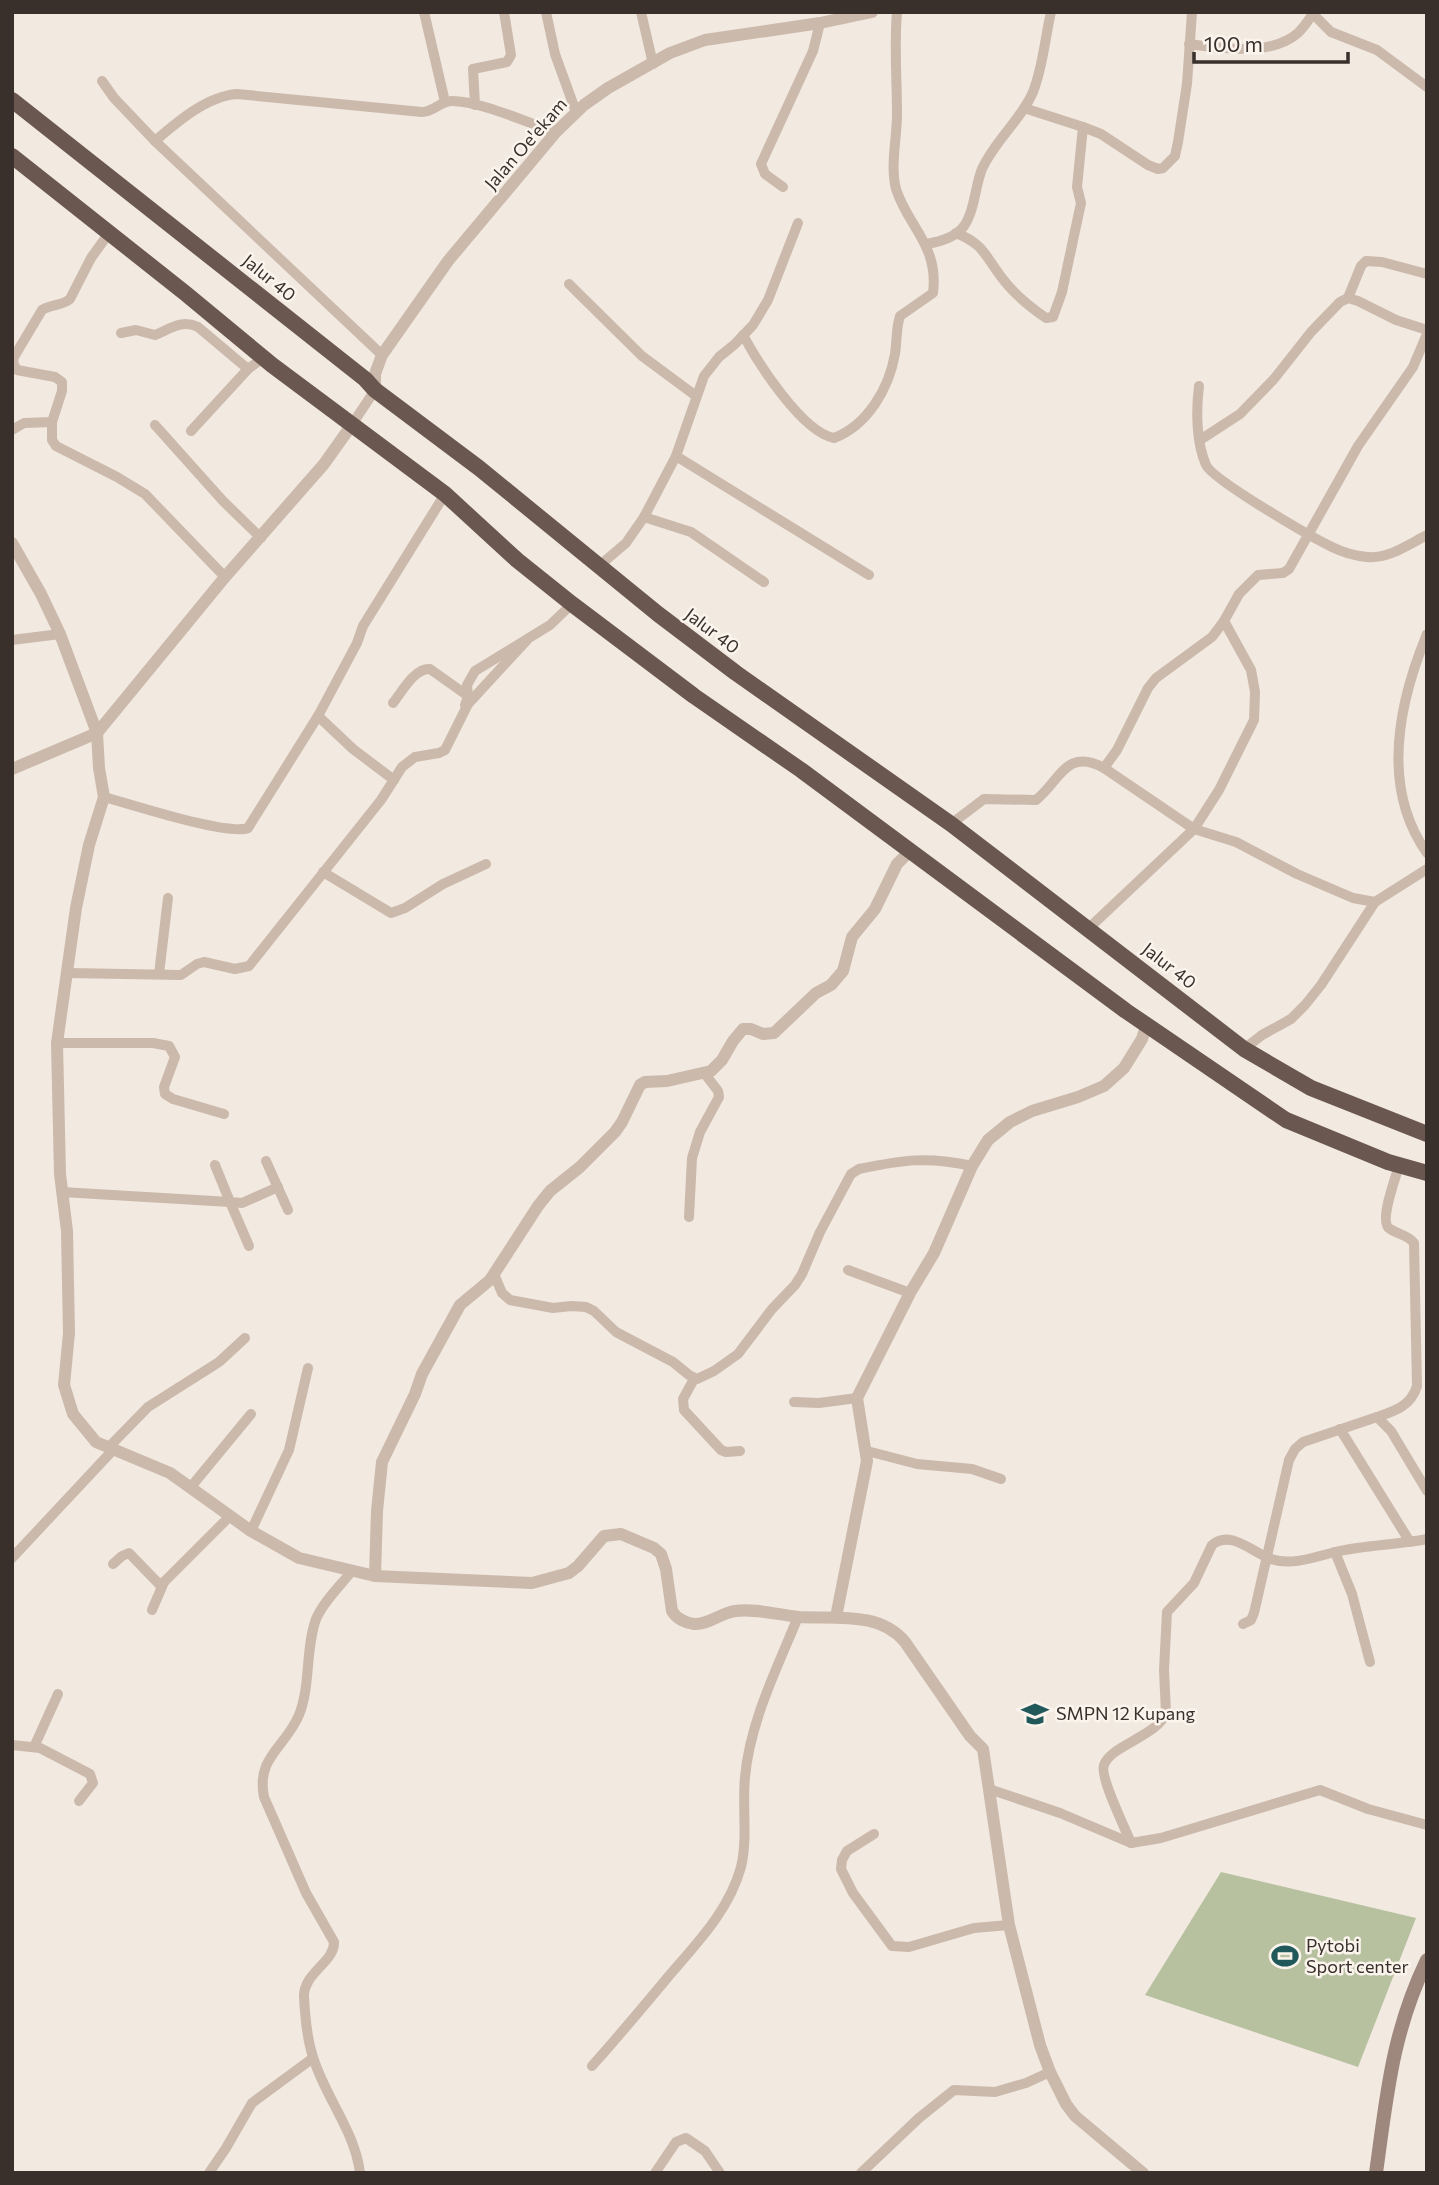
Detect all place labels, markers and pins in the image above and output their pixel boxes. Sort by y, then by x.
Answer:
school or university icon: SMPN 12 Kupang [1020,1699,1050,1729]
place label: SMPN 12 Kupang [1056,1702,1196,1724]
place label: Pytobi Sport center [1306,1934,1409,1977]
sports icon: Pytobi Sport center [1270,1941,1300,1971]

